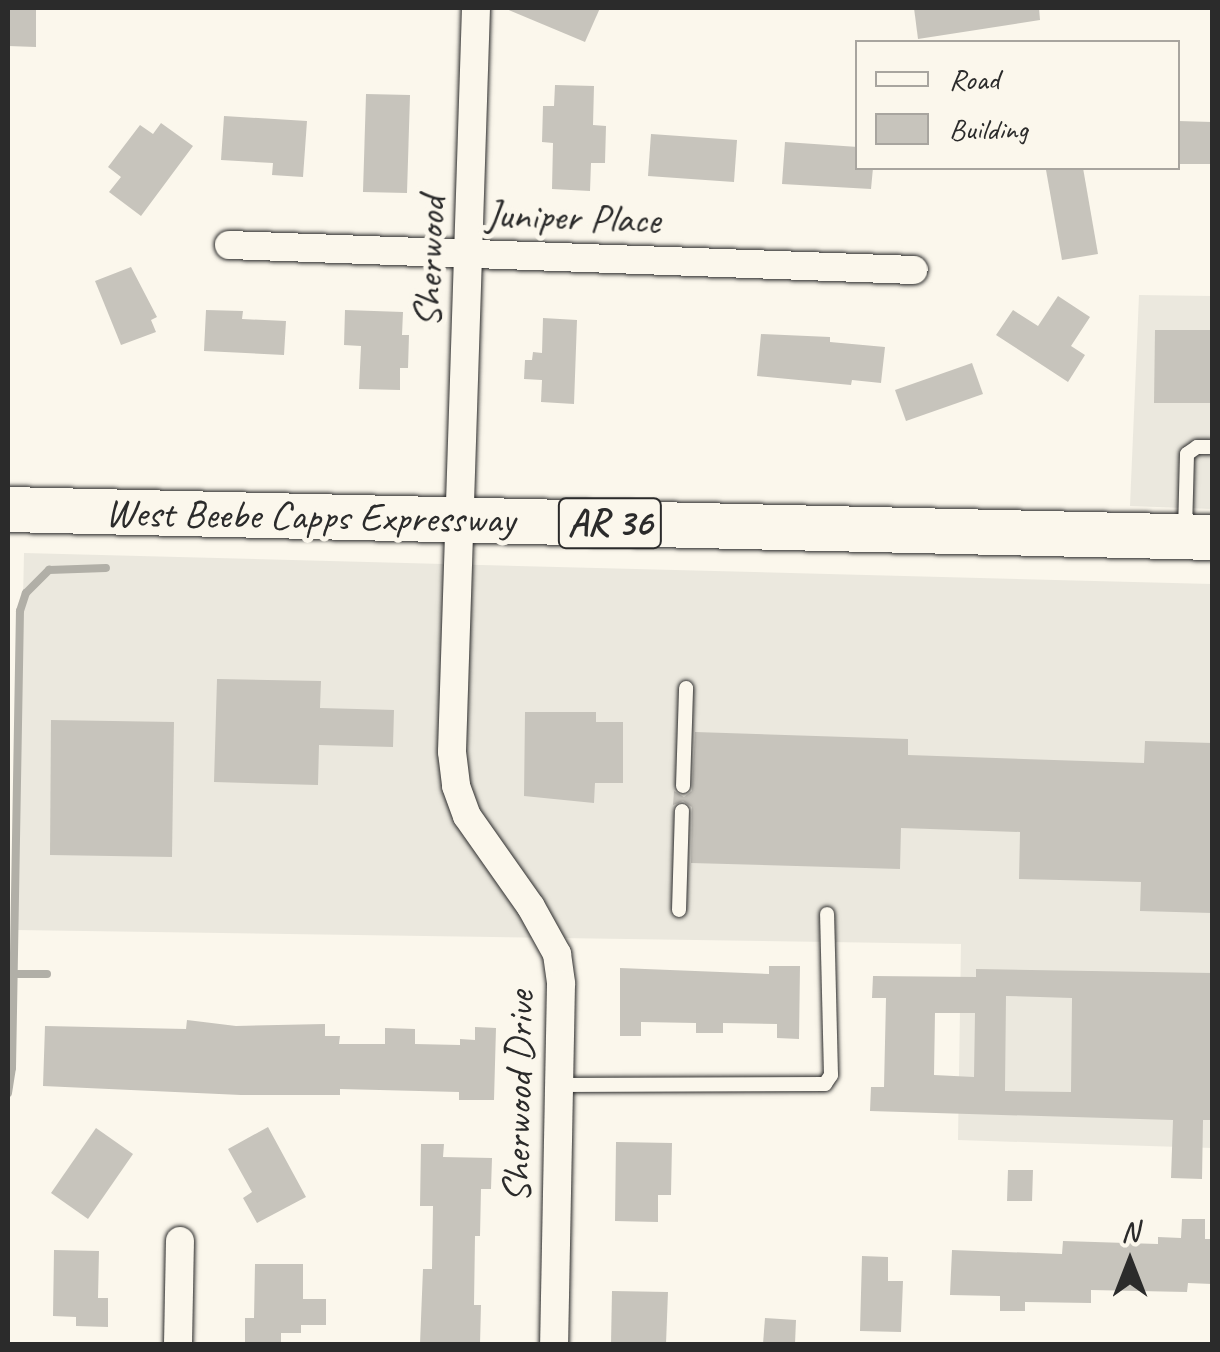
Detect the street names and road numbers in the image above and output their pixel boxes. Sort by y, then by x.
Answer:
street label: Juniper Place [485,190,661,244]
street label: Sherwood [403,196,455,328]
street label: West Beebe Capps Expressway [104,488,516,544]
road number: AR 36 [558,490,662,556]
street label: Sherwood Drive [492,990,544,1204]

